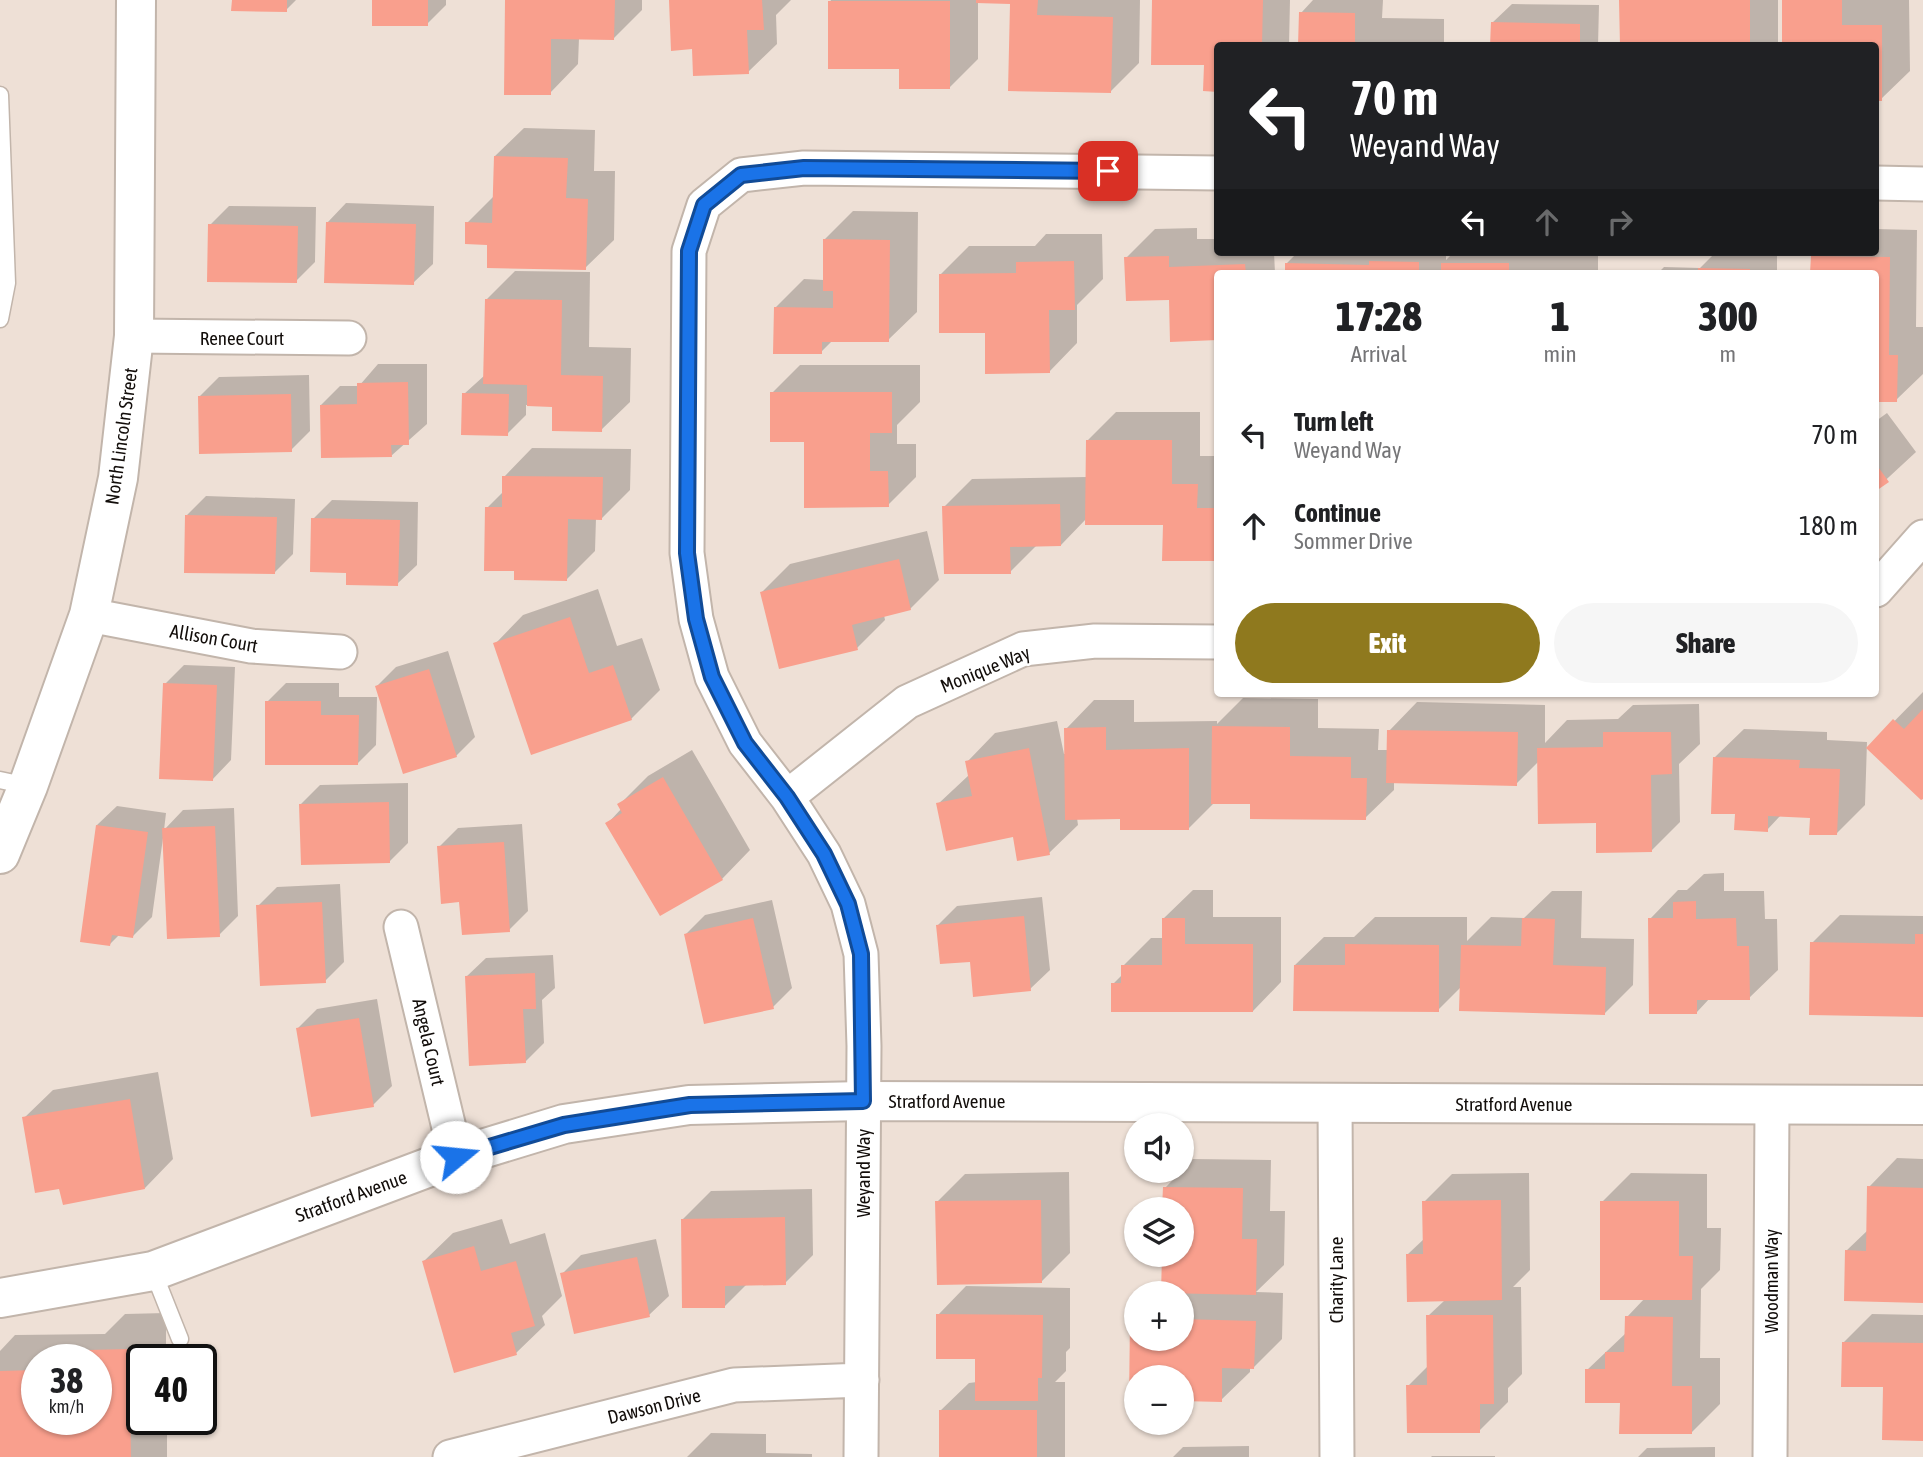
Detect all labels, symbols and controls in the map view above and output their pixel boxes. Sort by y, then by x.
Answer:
text: 70 m [1350,69,1438,125]
icon: left [1235,70,1326,161]
text: Weyand Way [1350,127,1500,164]
pin [1078,141,1138,201]
icon: arrive [1089,152,1127,190]
icon: left [1455,203,1493,241]
icon: ahead [1528,203,1566,241]
icon: right [1601,203,1639,241]
text: 17:28 [1336,292,1422,340]
text: 1 [1550,292,1570,340]
text: 300 [1698,292,1757,340]
street label: Renee Court [200,327,284,349]
text: Arrival [1351,341,1407,367]
text: min [1544,341,1577,367]
text: m [1720,341,1736,367]
street label: North Lincoln Street [100,366,142,506]
text: Turn left [1294,407,1374,437]
icon: left [1235,416,1273,454]
text: 70 m [1811,420,1858,450]
text: Weyand Way [1294,437,1402,463]
text: Continue [1294,498,1381,528]
icon: ahead [1235,507,1273,545]
text: 180 m [1799,511,1858,541]
text: Sommer Drive [1294,528,1413,554]
button: Exit [1235,603,1540,683]
button: Share [1554,603,1858,683]
street label: Allison Court [168,619,260,657]
street label: Monique Way [937,641,1033,697]
street label: Angela Court [408,996,450,1088]
street label: Stratford Avenue [889,1090,1005,1112]
street label: Stratford Avenue [1456,1093,1572,1115]
map controls [1124,1113,1194,1435]
button: sound [1124,1113,1194,1183]
position arrow [419,1120,493,1194]
street label: Weyand Way [852,1128,874,1217]
street label: Stratford Avenue [292,1166,410,1226]
button: layers [1124,1197,1194,1267]
street label: Woodman Way [1760,1229,1782,1333]
street label: Charity Lane [1325,1237,1347,1323]
button: + [1124,1281,1194,1351]
speed limit sign: 40 [126,1344,217,1435]
text: 38 [50,1360,83,1400]
button: − [1124,1365,1194,1435]
street label: Dawson Drive [605,1384,703,1428]
text: km/h [49,1396,84,1417]

